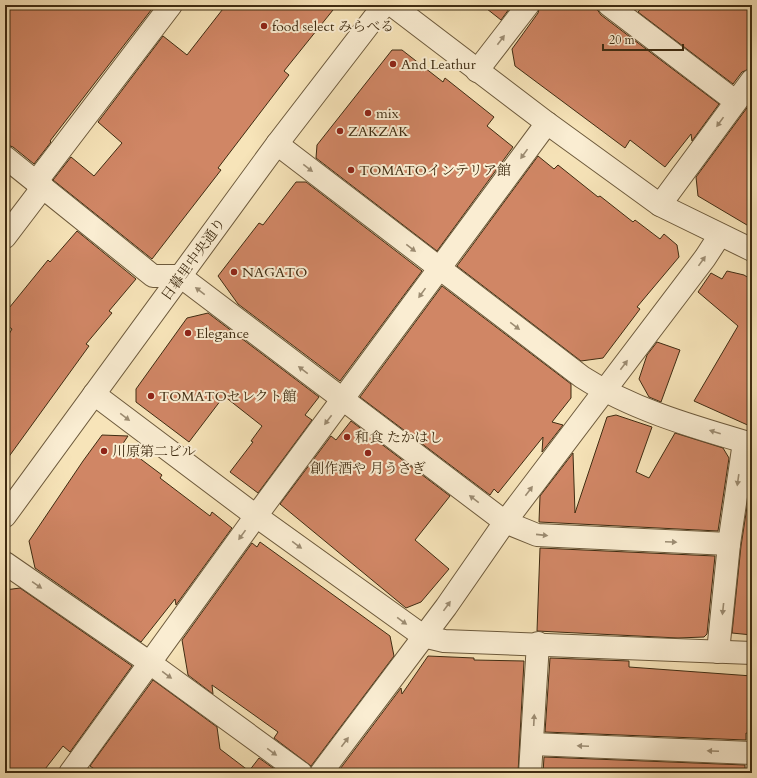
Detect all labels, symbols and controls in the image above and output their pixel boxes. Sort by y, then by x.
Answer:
place label: food select みらべる [272,17,394,36]
marker: food select みらべる [259,21,269,31]
scale bar [603,26,683,52]
text: 20 m [609,32,636,48]
one-way arrow [497,34,505,45]
place label: And Leathur [401,55,477,74]
marker: And Leathur [388,59,398,69]
place label: mix [376,104,399,123]
marker: mix [363,108,373,118]
one-way arrow [716,117,724,127]
place label: ZAKZAK [348,122,409,141]
marker: ZAKZAK [335,126,345,136]
one-way arrow [520,149,528,160]
place label: TOMATOインテリア館 [359,161,511,180]
one-way arrow [303,164,314,172]
marker: TOMATOインテリア館 [346,165,356,175]
street label: 日暮里中央通り [157,214,230,305]
one-way arrow [406,243,417,252]
one-way arrow [698,256,706,266]
place label: NAGATO [242,263,307,282]
marker: NAGATO [229,267,239,277]
one-way arrow [194,287,205,296]
one-way arrow [418,288,426,298]
one-way arrow [509,322,520,330]
place label: Elegance [196,324,249,343]
marker: Elegance [183,328,193,338]
one-way arrow [620,360,628,370]
one-way arrow [298,366,308,374]
place label: TOMATOセレクト館 [159,387,297,406]
marker: TOMATOセレクト館 [146,391,156,401]
one-way arrow [120,413,130,421]
one-way arrow [324,415,332,425]
place label: 和食 たかはし [355,428,443,447]
one-way arrow [709,429,721,435]
marker: 和食 たかはし [342,432,352,442]
place label: 川原第二ビル [112,442,196,461]
marker: 川原第二ビル [99,446,109,456]
marker: 創作酒や 月うさぎ [363,448,373,458]
place label: 創作酒や 月うさぎ [310,459,426,478]
one-way arrow [735,474,741,486]
one-way arrow [524,486,532,496]
one-way arrow [469,495,479,503]
one-way arrow [238,530,246,541]
one-way arrow [536,532,548,539]
one-way arrow [665,538,677,545]
one-way arrow [291,541,302,549]
one-way arrow [32,581,42,589]
one-way arrow [443,600,451,611]
one-way arrow [719,603,726,615]
one-way arrow [397,617,407,625]
one-way arrow [161,671,172,680]
one-way arrow [530,714,537,726]
one-way arrow [340,736,349,747]
one-way arrow [577,742,589,749]
one-way arrow [267,748,277,756]
one-way arrow [706,748,719,754]

